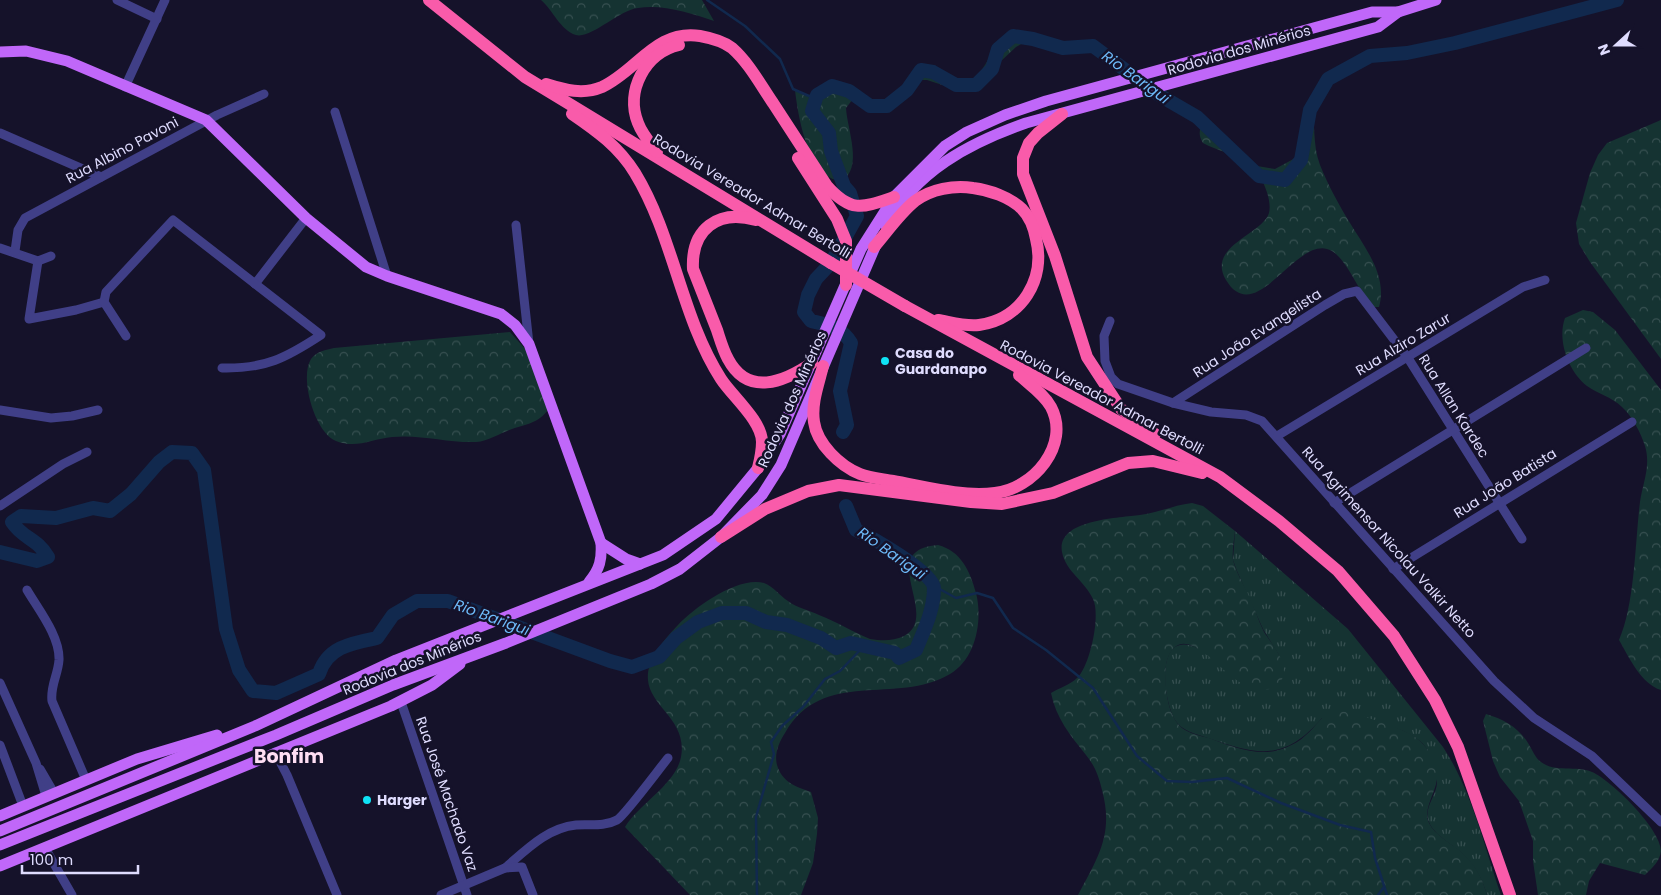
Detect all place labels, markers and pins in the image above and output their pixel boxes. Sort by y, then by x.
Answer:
place label: Casa do Guardanapo [895,343,987,379]
marker: Casa do Guardanapo [879,355,891,367]
place label: Harger [377,790,427,810]
marker: Harger [361,794,373,806]

